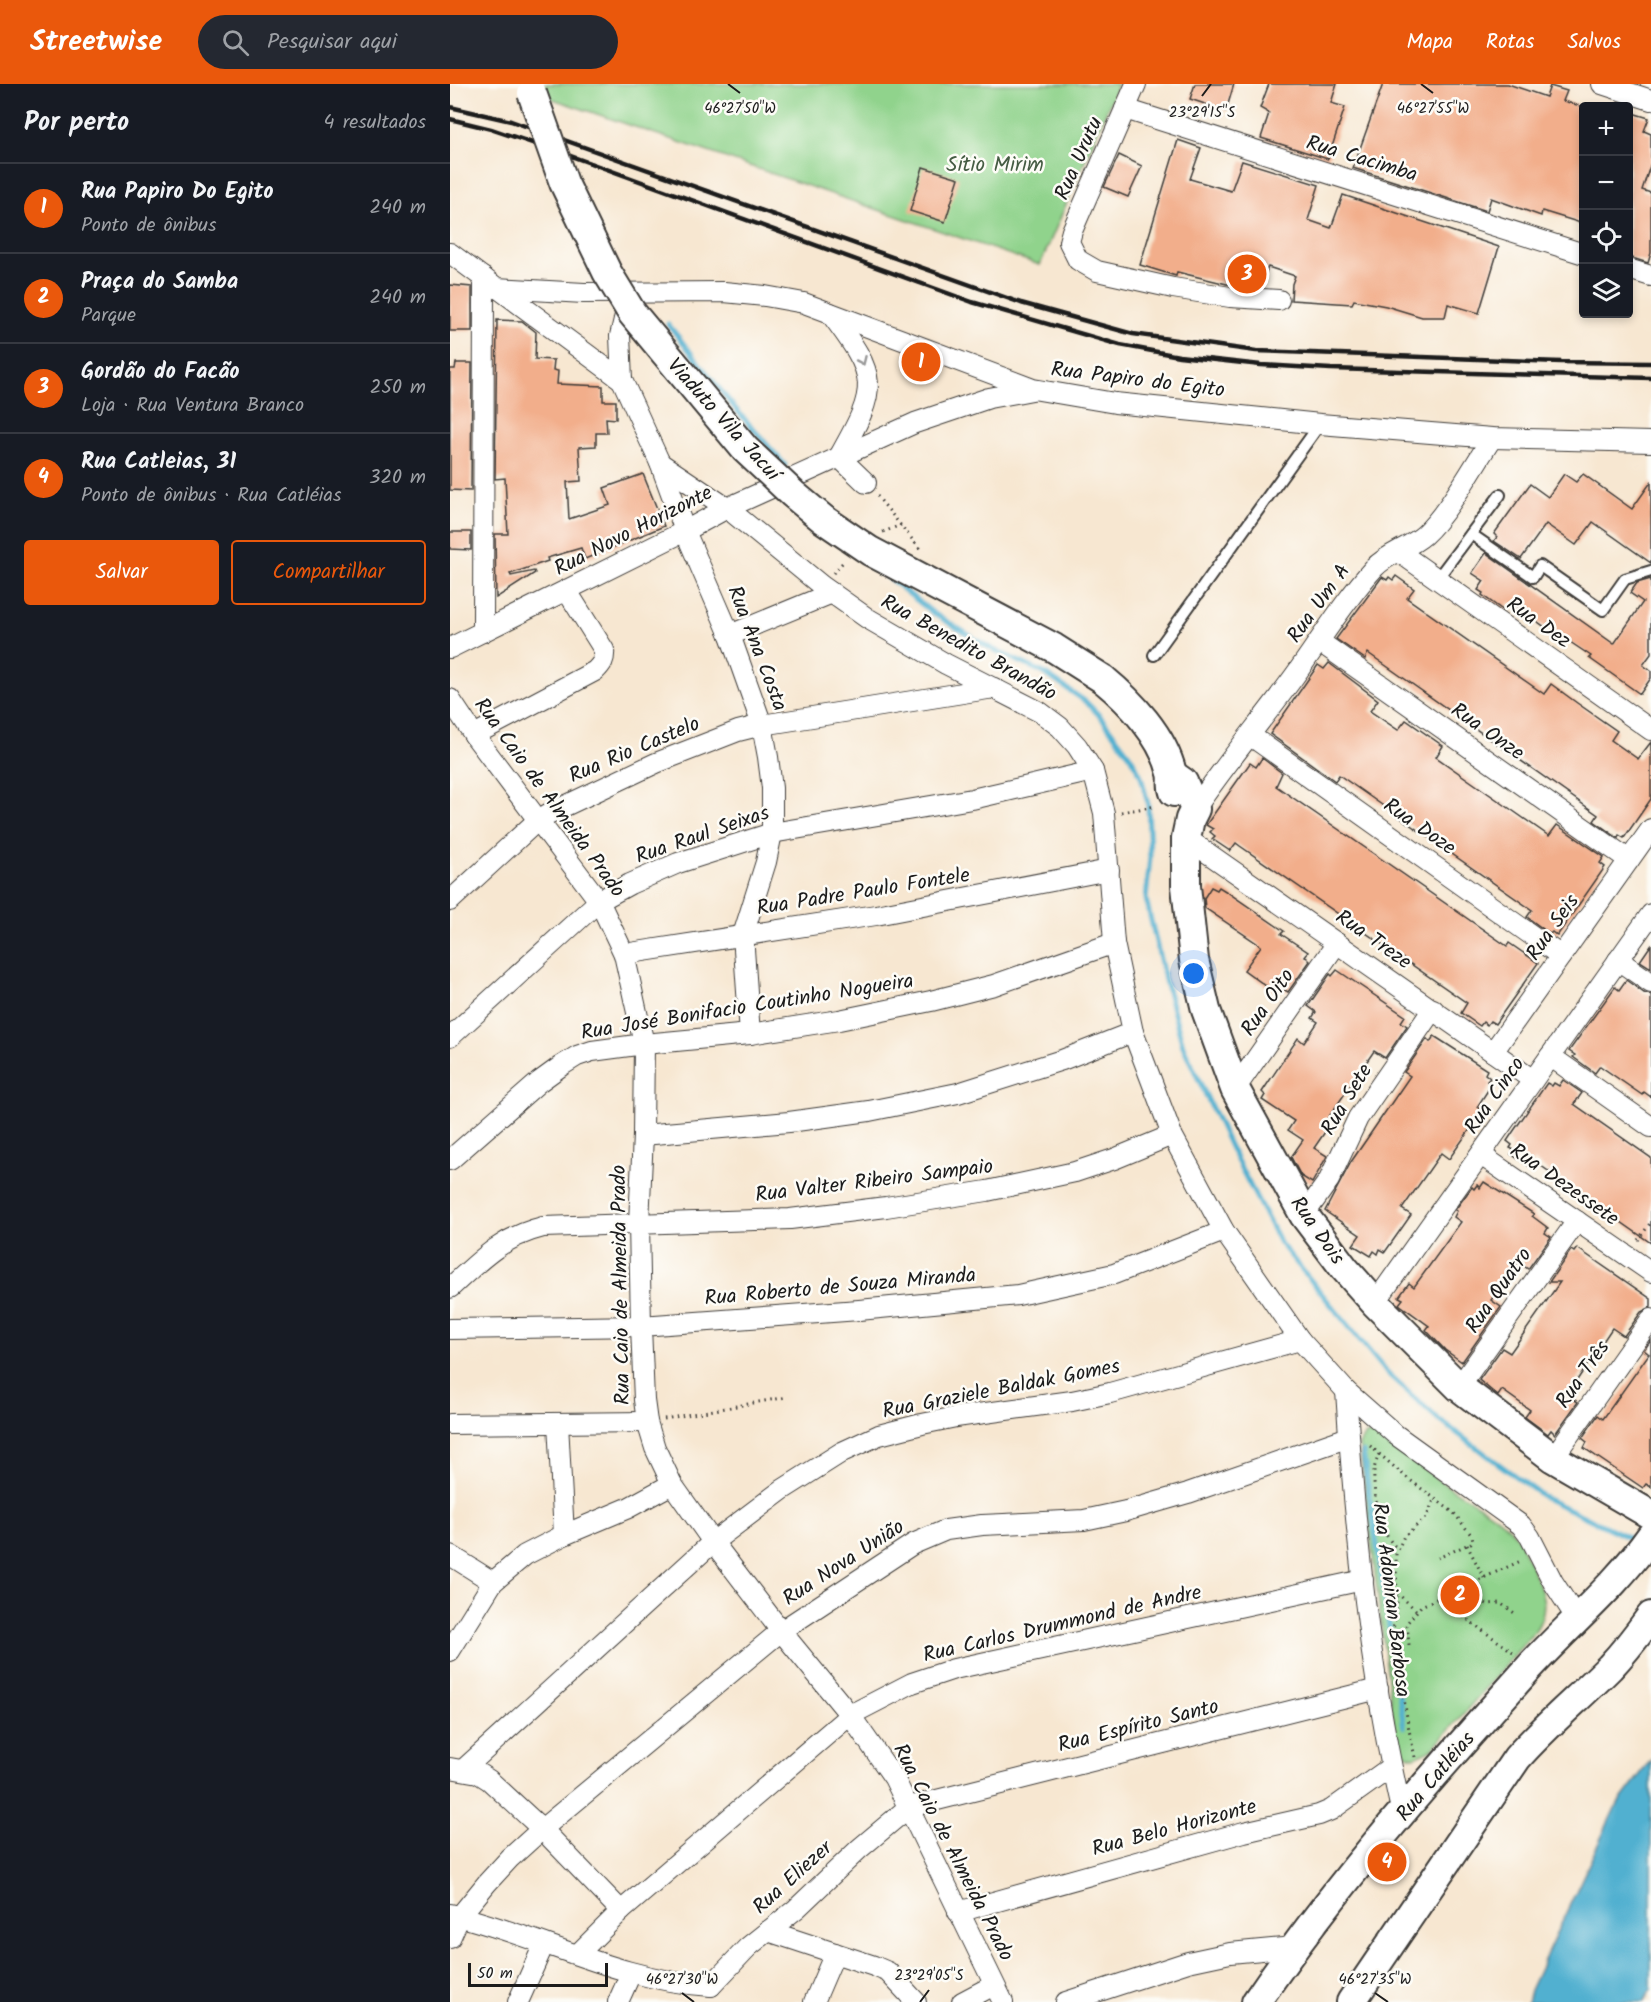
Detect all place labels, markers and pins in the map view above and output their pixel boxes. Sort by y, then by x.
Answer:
pin: 3 [1228,252,1266,297]
pin: 1 [902,340,940,384]
pin: 2 [1440,1572,1480,1618]
pin: 4 [1368,1840,1406,1884]

